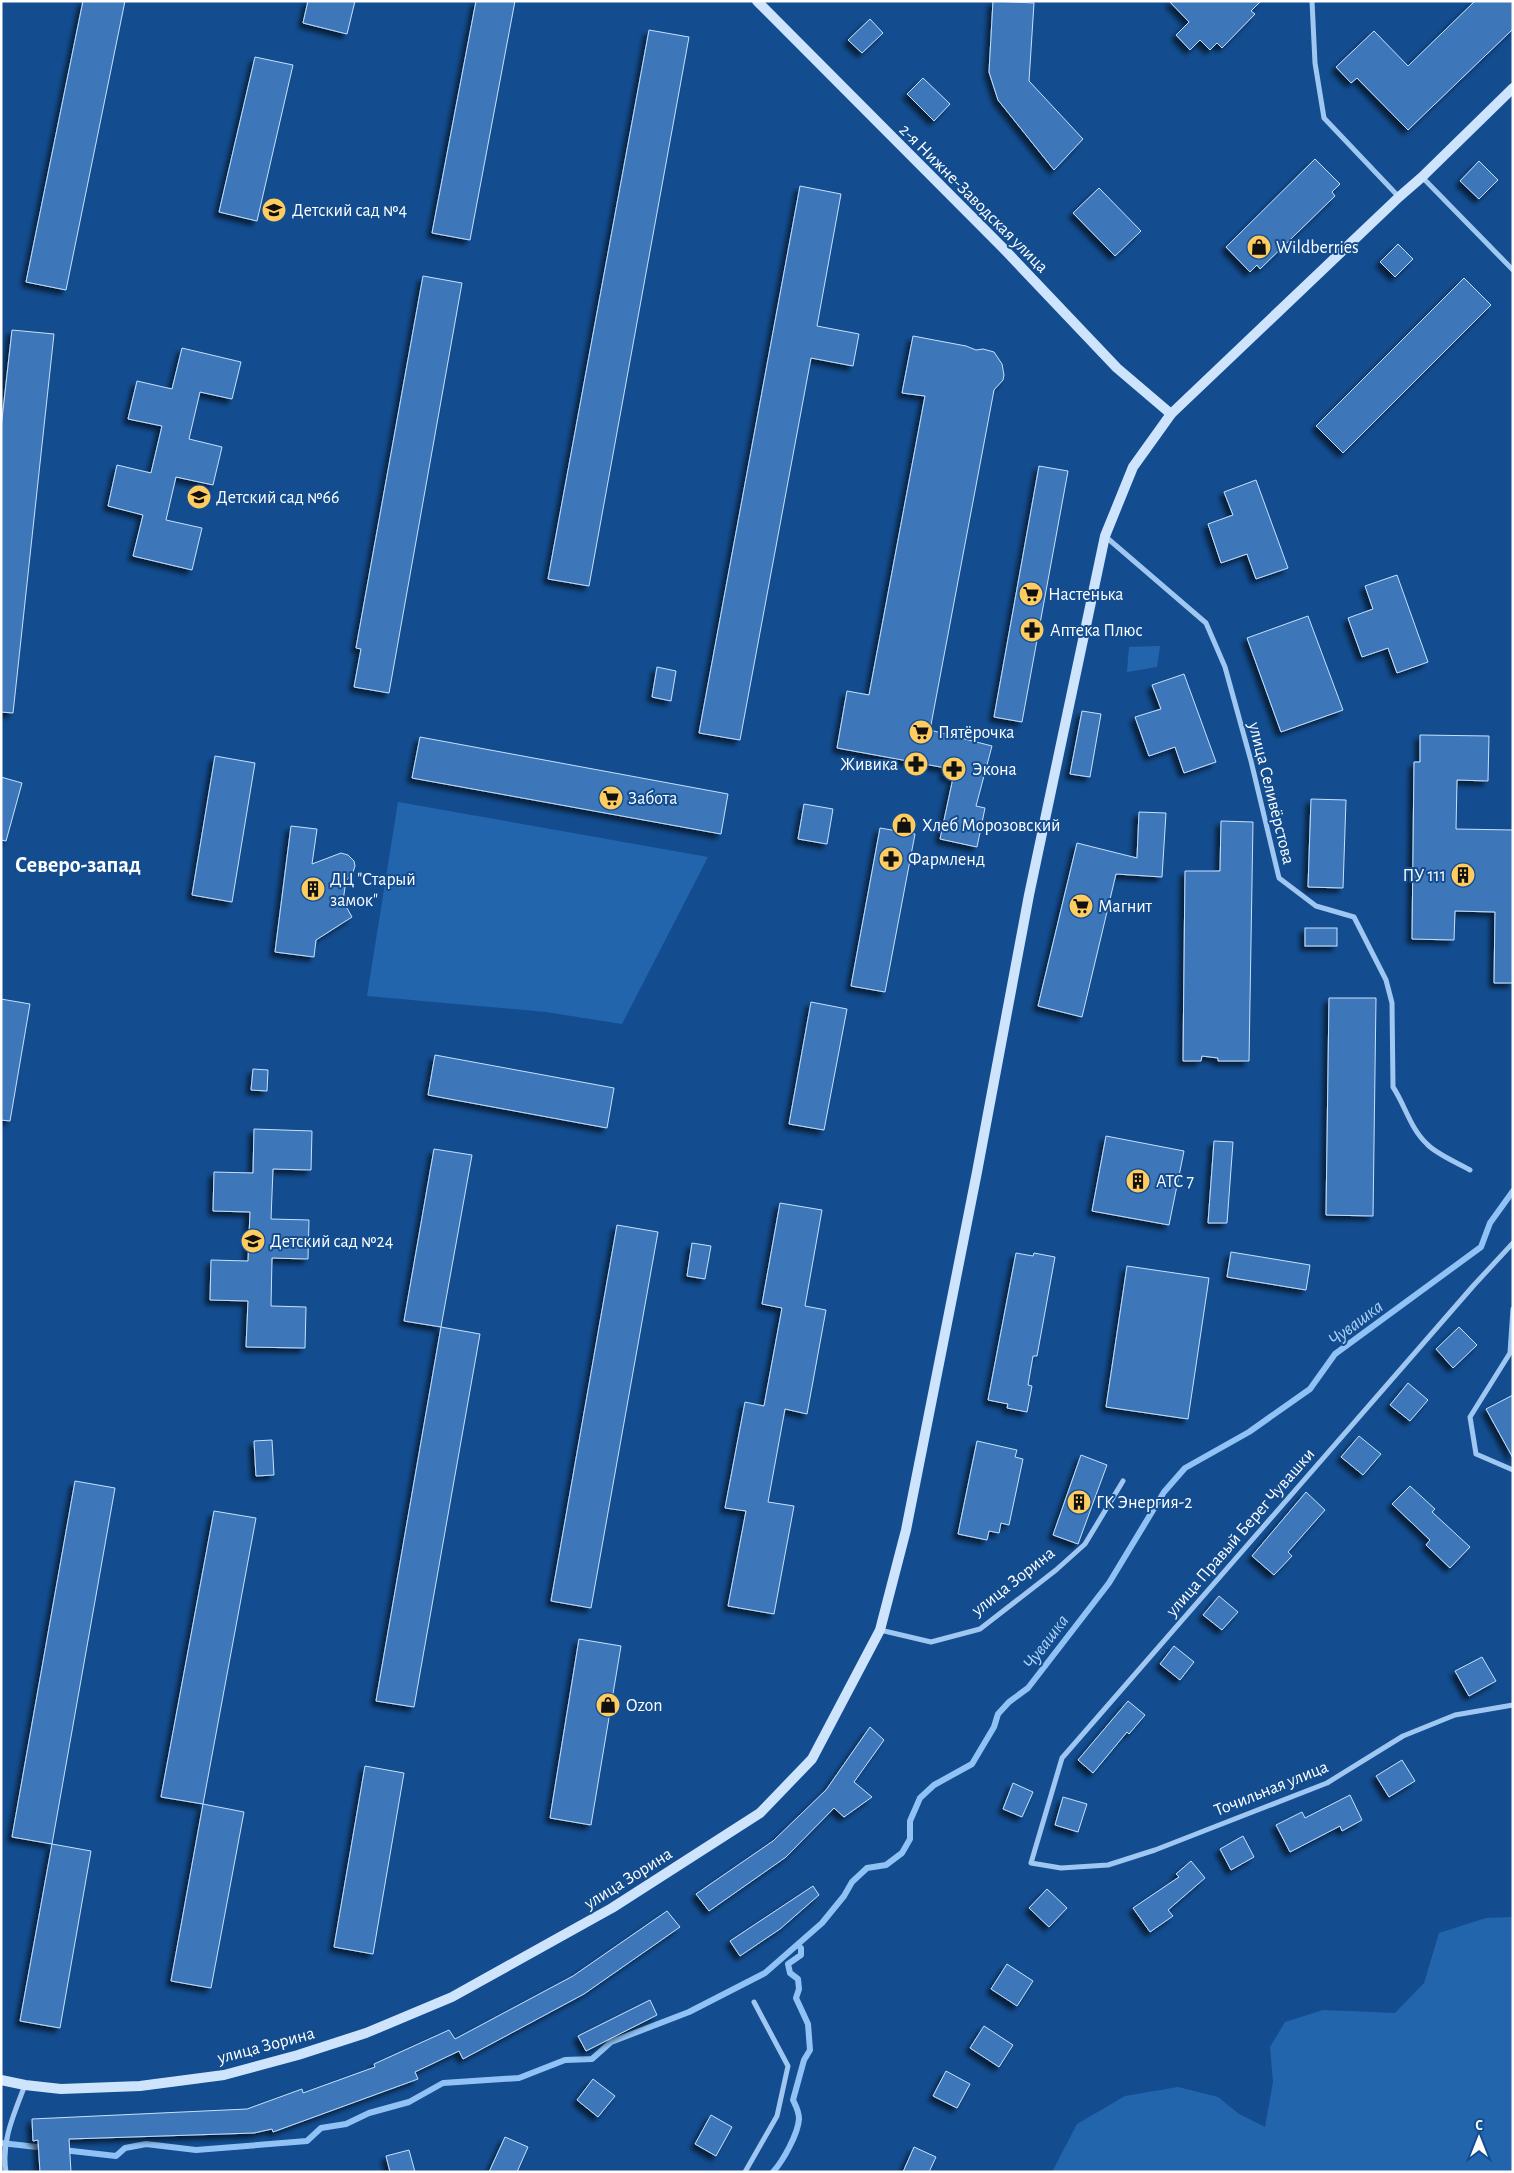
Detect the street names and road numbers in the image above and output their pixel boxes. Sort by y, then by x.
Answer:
street label: 2-я Нижне-Заводская улица [895,121,1051,277]
street label: улица Селивёрстова [1244,719,1297,866]
street label: улица Правый Берег Чувашки [1162,1445,1318,1621]
street label: улица Зорина [968,1544,1059,1620]
street label: Точильная улица [1212,1758,1331,1820]
street label: улица Зорина [581,1845,676,1913]
street label: улица Зорина [215,2024,317,2068]

